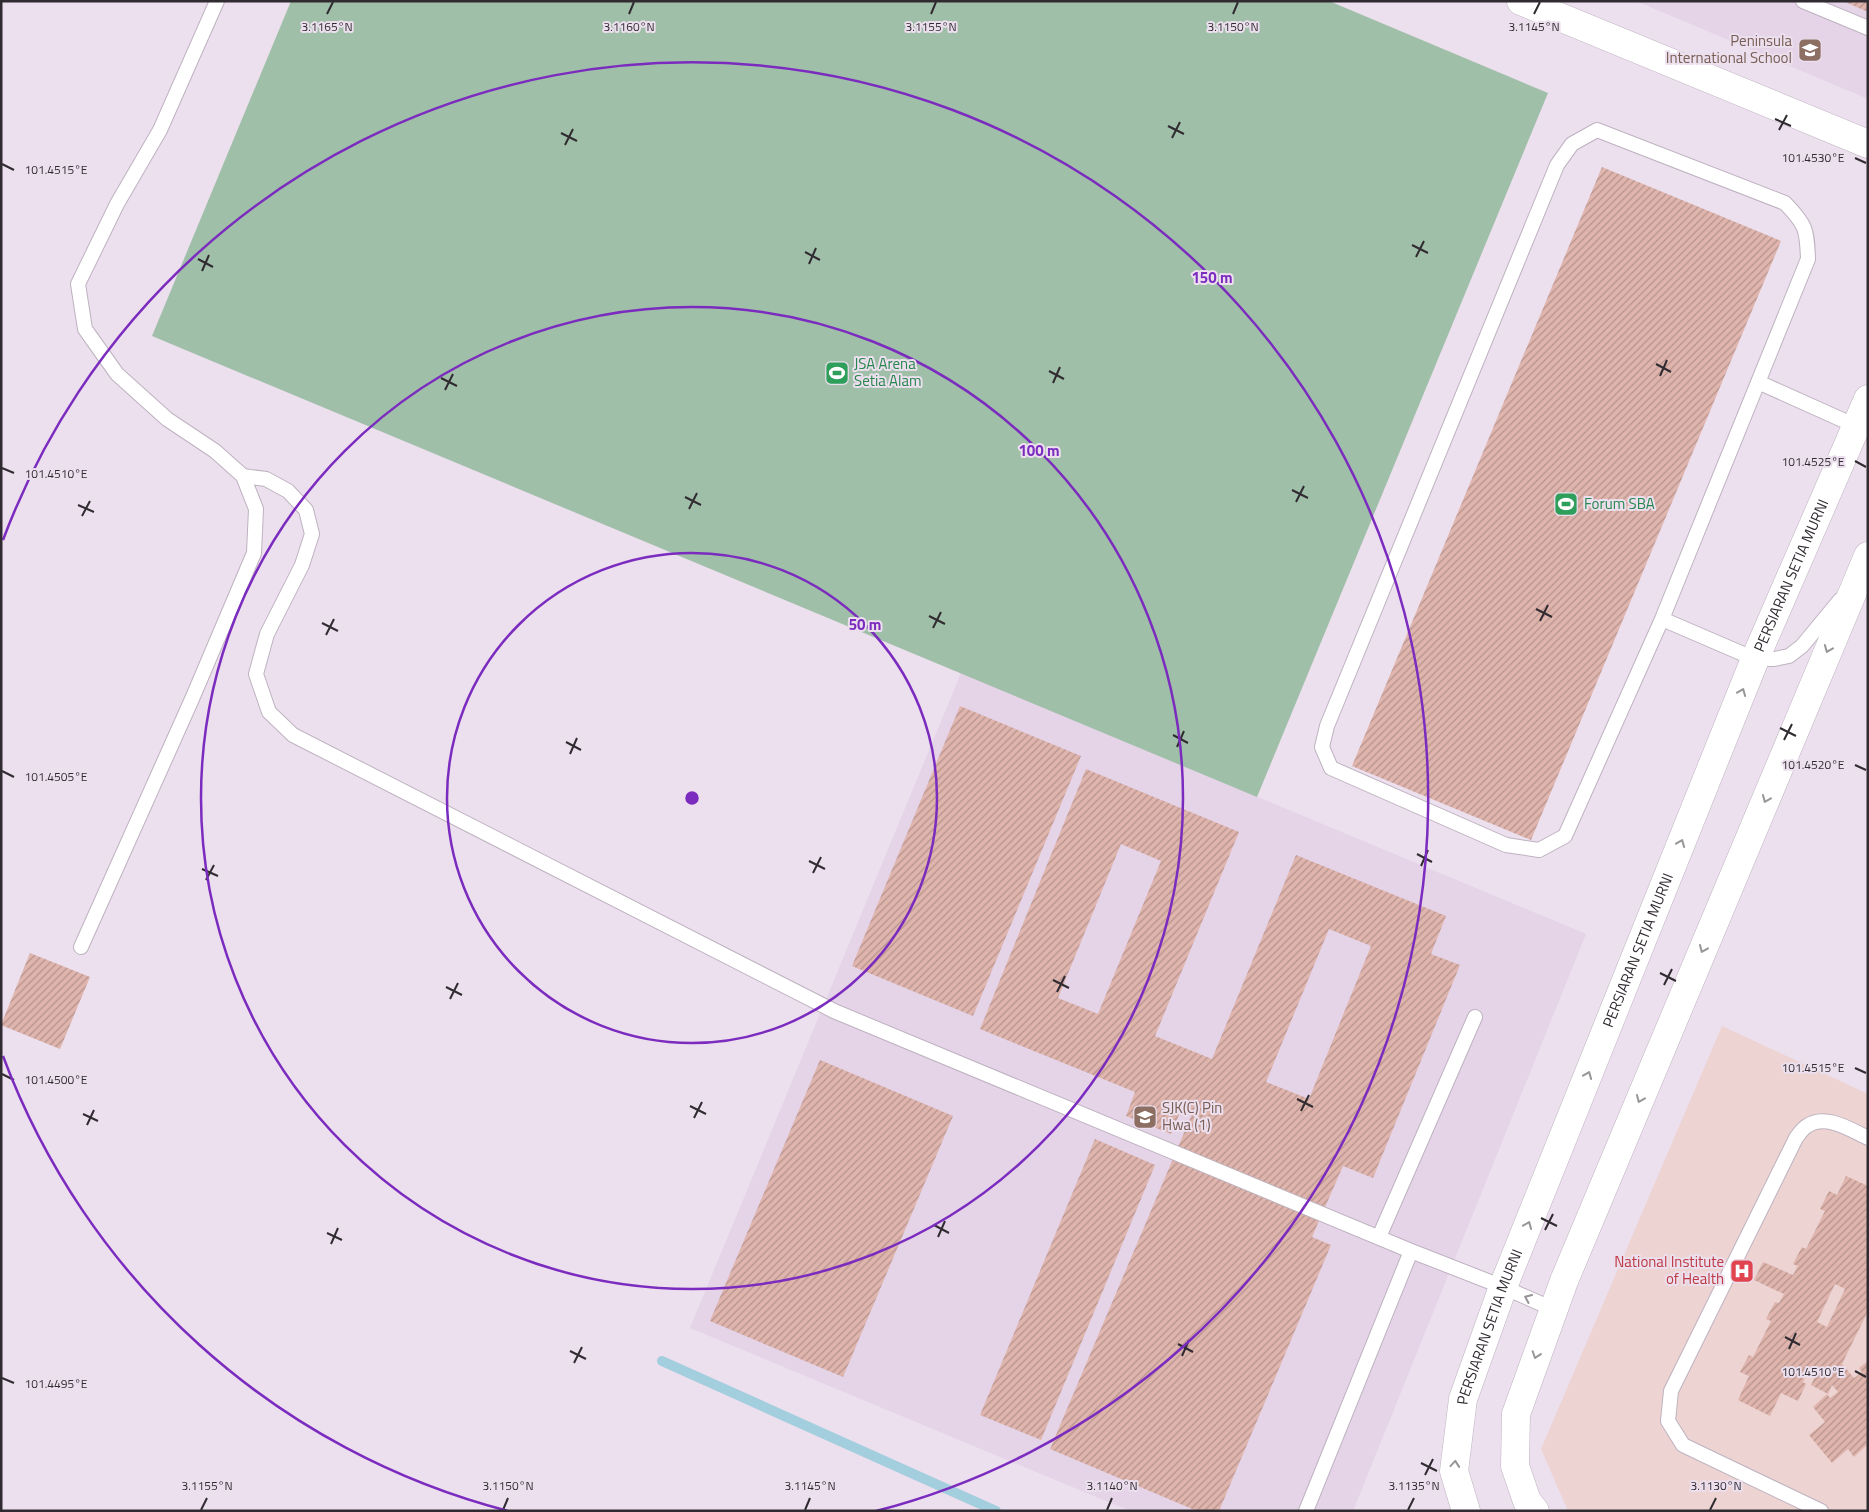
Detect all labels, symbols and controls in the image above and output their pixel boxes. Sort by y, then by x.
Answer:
text: 3.1165°N [301,17,353,36]
text: 3.1160°N [603,17,655,36]
text: 3.1155°N [905,17,957,36]
text: 3.1150°N [1207,17,1259,36]
text: 3.1145°N [1508,17,1560,36]
place label: Peninsula International School [1666,29,1792,69]
school or university icon: Peninsula International School [1797,37,1823,63]
text: 101.4530°E [1782,148,1845,167]
text: 101.4515°E [25,160,88,179]
text: 150 m [1191,266,1233,289]
place label: JSA Arena Setia Alam [854,352,922,392]
sports icon: JSA Arena Setia Alam [824,360,850,386]
text: 100 m [1018,439,1060,462]
text: 101.4525°E [1782,452,1845,471]
text: 101.4510°E [25,464,88,483]
sports icon: Forum SBA [1553,491,1579,517]
place label: Forum SBA [1584,492,1655,515]
street label: PERSIARAN SETIA MURNI [1748,495,1834,655]
text: 50 m [849,613,881,636]
one-way arrow [1824,644,1835,653]
one-way arrow [1736,688,1746,697]
text: 101.4520°E [1782,755,1845,774]
text: 101.4505°E [25,767,88,786]
centre of rings [683,789,701,807]
one-way arrow [1761,794,1772,803]
one-way arrow [1675,839,1686,848]
street label: PERSIARAN SETIA MURNI [1596,870,1679,1031]
one-way arrow [1699,944,1709,953]
text: 101.4515°E [1782,1058,1845,1077]
text: 101.4500°E [25,1070,88,1089]
one-way arrow [1582,1071,1593,1080]
one-way arrow [1636,1094,1646,1102]
place label: SJK(C) Pin Hwa (1) [1162,1096,1222,1136]
school or university icon: SJK(C) Pin Hwa (1) [1132,1104,1158,1130]
one-way arrow [1522,1222,1532,1230]
street label: PERSIARAN SETIA MURNI [1450,1245,1528,1406]
place label: National Institute of Health [1614,1250,1724,1290]
hospital icon: National Institute of Health [1729,1258,1755,1284]
one-way arrow [1524,1294,1533,1305]
one-way arrow [1532,1351,1542,1359]
text: 101.4510°E [1782,1362,1845,1381]
text: 101.4495°E [25,1374,88,1393]
one-way arrow [1449,1459,1460,1467]
text: 3.1155°N [181,1476,233,1495]
text: 3.1150°N [482,1476,534,1495]
text: 3.1145°N [784,1476,836,1495]
text: 3.1140°N [1086,1476,1138,1495]
text: 3.1135°N [1388,1476,1440,1495]
text: 3.1130°N [1690,1476,1742,1495]

